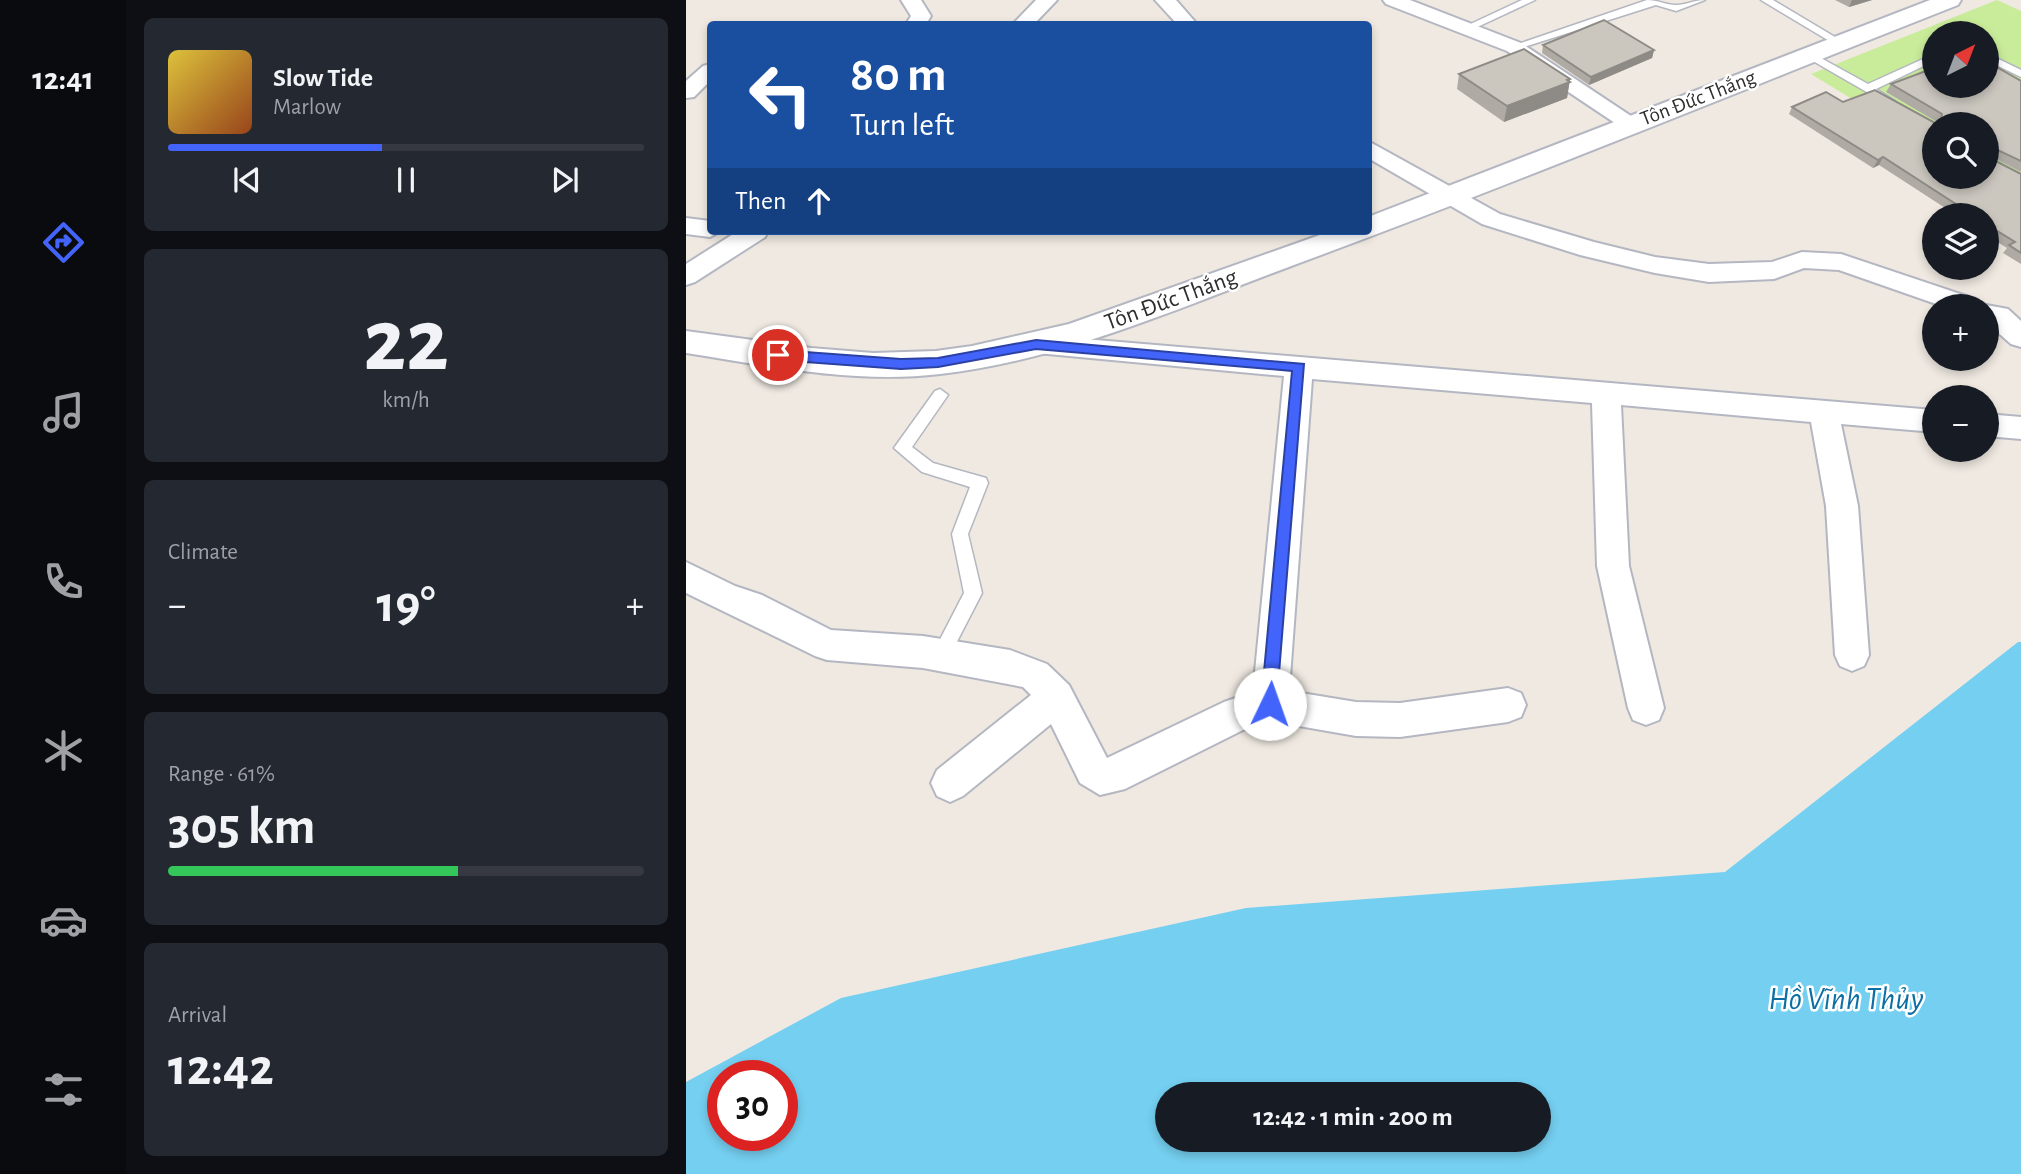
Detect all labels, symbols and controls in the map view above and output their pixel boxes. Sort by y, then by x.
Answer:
north arrow [1922,21,1998,98]
map controls [1922,21,1999,462]
icon: left [735,49,826,140]
text: 80 m [850,51,947,100]
text: 12:41 [32,63,94,95]
text: Slow Tide [273,65,373,91]
street label: Tôn Đức Thắng [1637,66,1759,130]
text: Marlow [273,96,341,119]
text: Turn left [850,109,954,141]
button: search [1922,112,1999,189]
icon: previous [228,161,266,199]
icon: pause [387,161,425,199]
icon: next [546,161,584,199]
icon: ahead [800,182,838,220]
text: Then [735,188,786,214]
button: layers [1922,203,1999,280]
icon: directions [39,218,88,267]
street label: Tôn Đức Thắng [1102,265,1241,335]
button: + [1922,294,1999,371]
text: 22 [363,296,449,387]
pin [748,325,808,385]
icon: arrive [759,336,797,374]
button: − [1922,385,1999,462]
icon: music [39,388,88,437]
text: km/h [382,389,430,412]
text: Climate [168,541,238,564]
icon: phone [39,557,88,606]
text: 19° [376,579,436,631]
text: − [168,587,186,625]
text: + [626,587,644,625]
position arrow [1233,667,1307,741]
icon: climate [39,726,88,775]
text: Range · 61% [168,763,275,786]
text: 305 km [168,801,316,853]
icon: car [39,896,88,945]
water label: Hồ Vĩnh Thủy [1769,983,1923,1015]
text: Arrival [168,1004,227,1027]
text: 12:42 [168,1042,274,1094]
speed limit sign: 30 [707,1060,798,1151]
icon: filters [39,1065,88,1114]
text: 12:42 · 1 min · 200 m [1253,1104,1453,1130]

